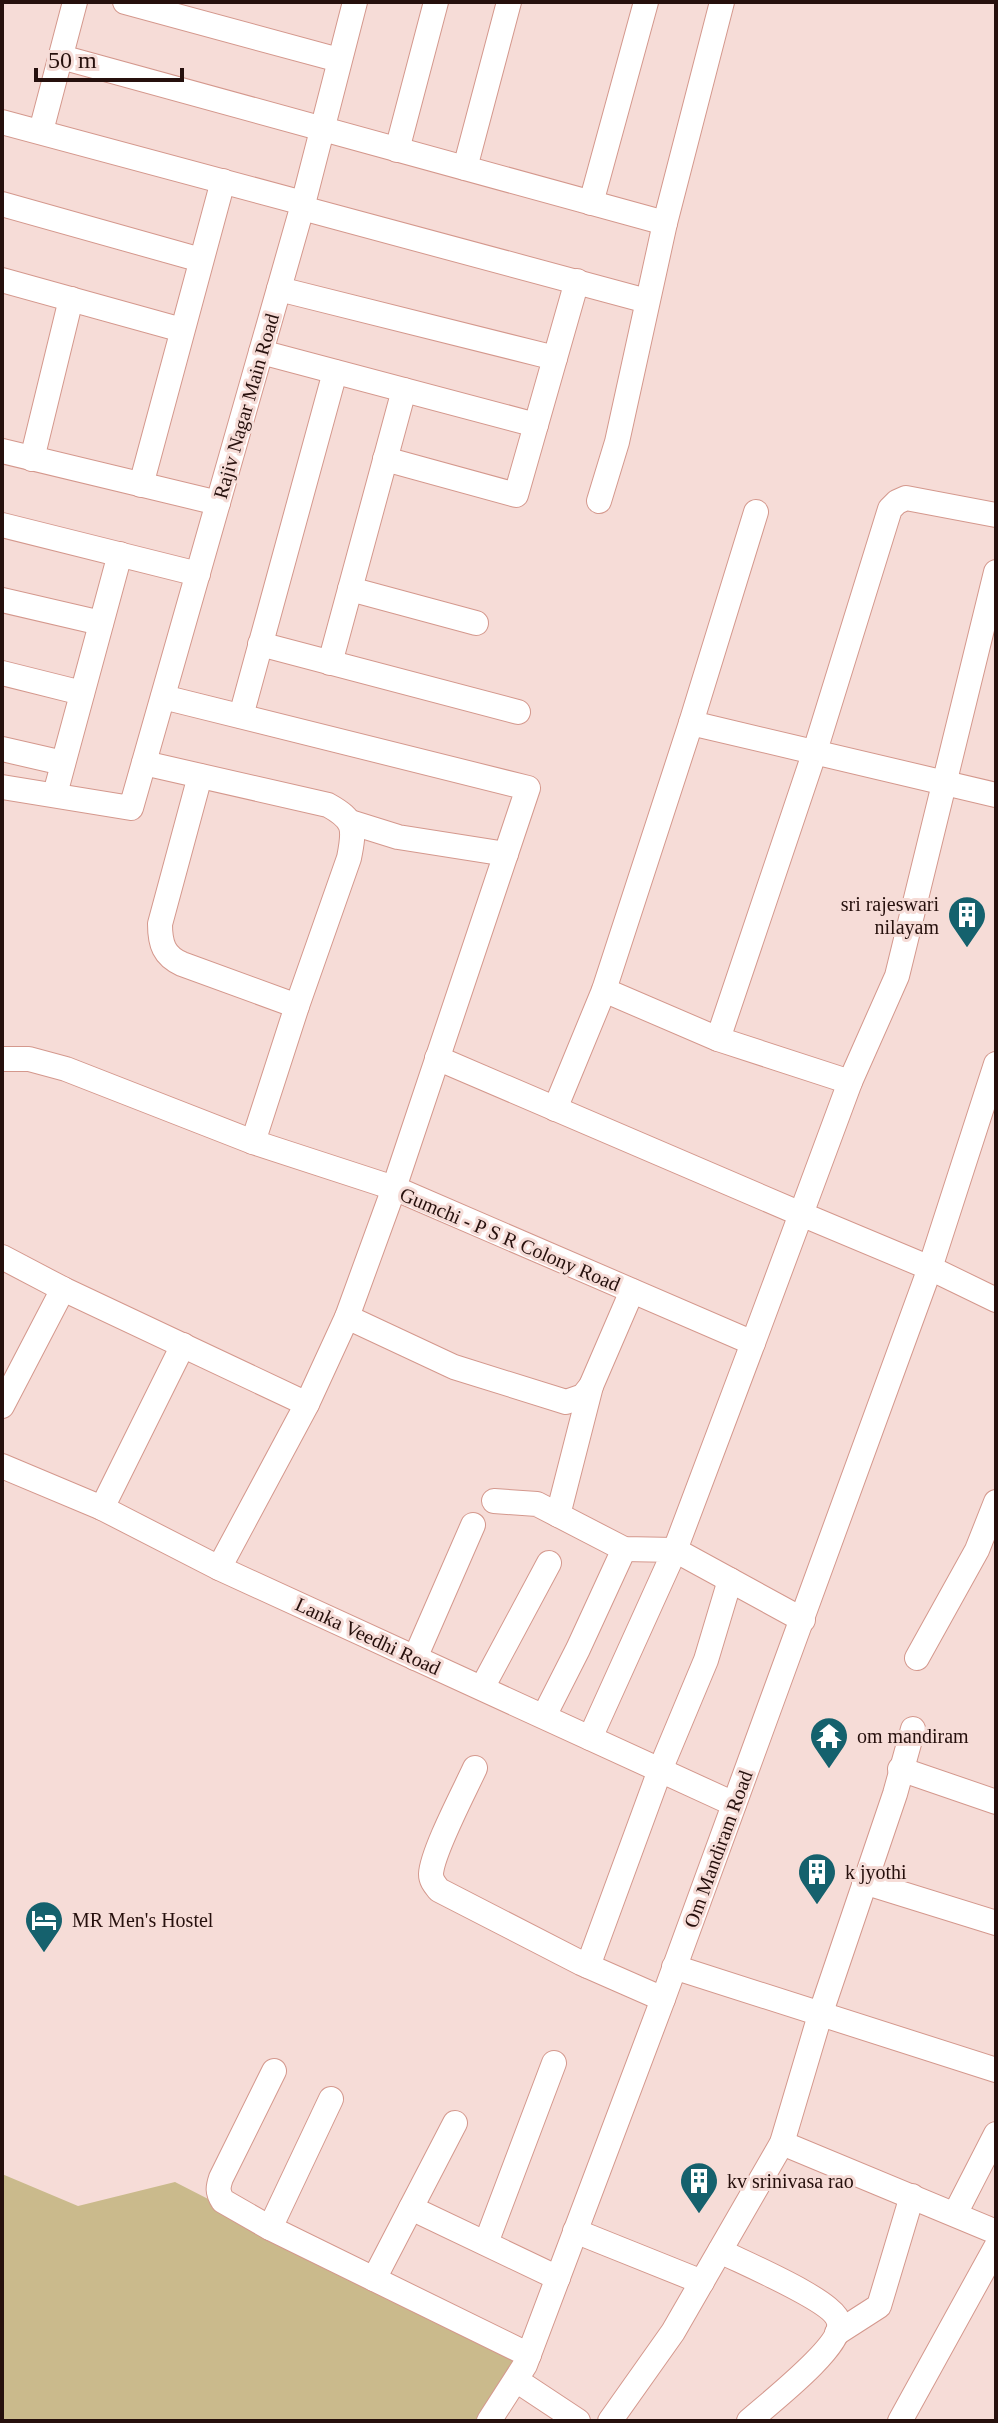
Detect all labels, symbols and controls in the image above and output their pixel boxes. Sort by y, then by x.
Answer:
scale bar [36,32,182,82]
text: 50 m [48,47,97,73]
street label: Rajiv Nagar Main Road [209,311,284,501]
place label: sri rajeswari nilayam [841,893,939,939]
building icon: sri rajeswari nilayam [946,894,988,949]
street label: Gumchi - P S R Colony Road [396,1183,623,1296]
street label: Lanka Veedhi Road [292,1593,444,1679]
temple icon: om mandiram [808,1715,850,1770]
place label: om mandiram [857,1725,969,1747]
street label: Om Mandiram Road [679,1767,757,1931]
building icon: k jyothi [796,1851,838,1906]
place label: k jyothi [845,1861,907,1884]
hotel icon: MR Men's Hostel [23,1899,65,1954]
place label: MR Men's Hostel [72,1909,214,1931]
building icon: kv srinivasa rao [678,2160,720,2215]
place label: kv srinivasa rao [727,2170,854,2192]

